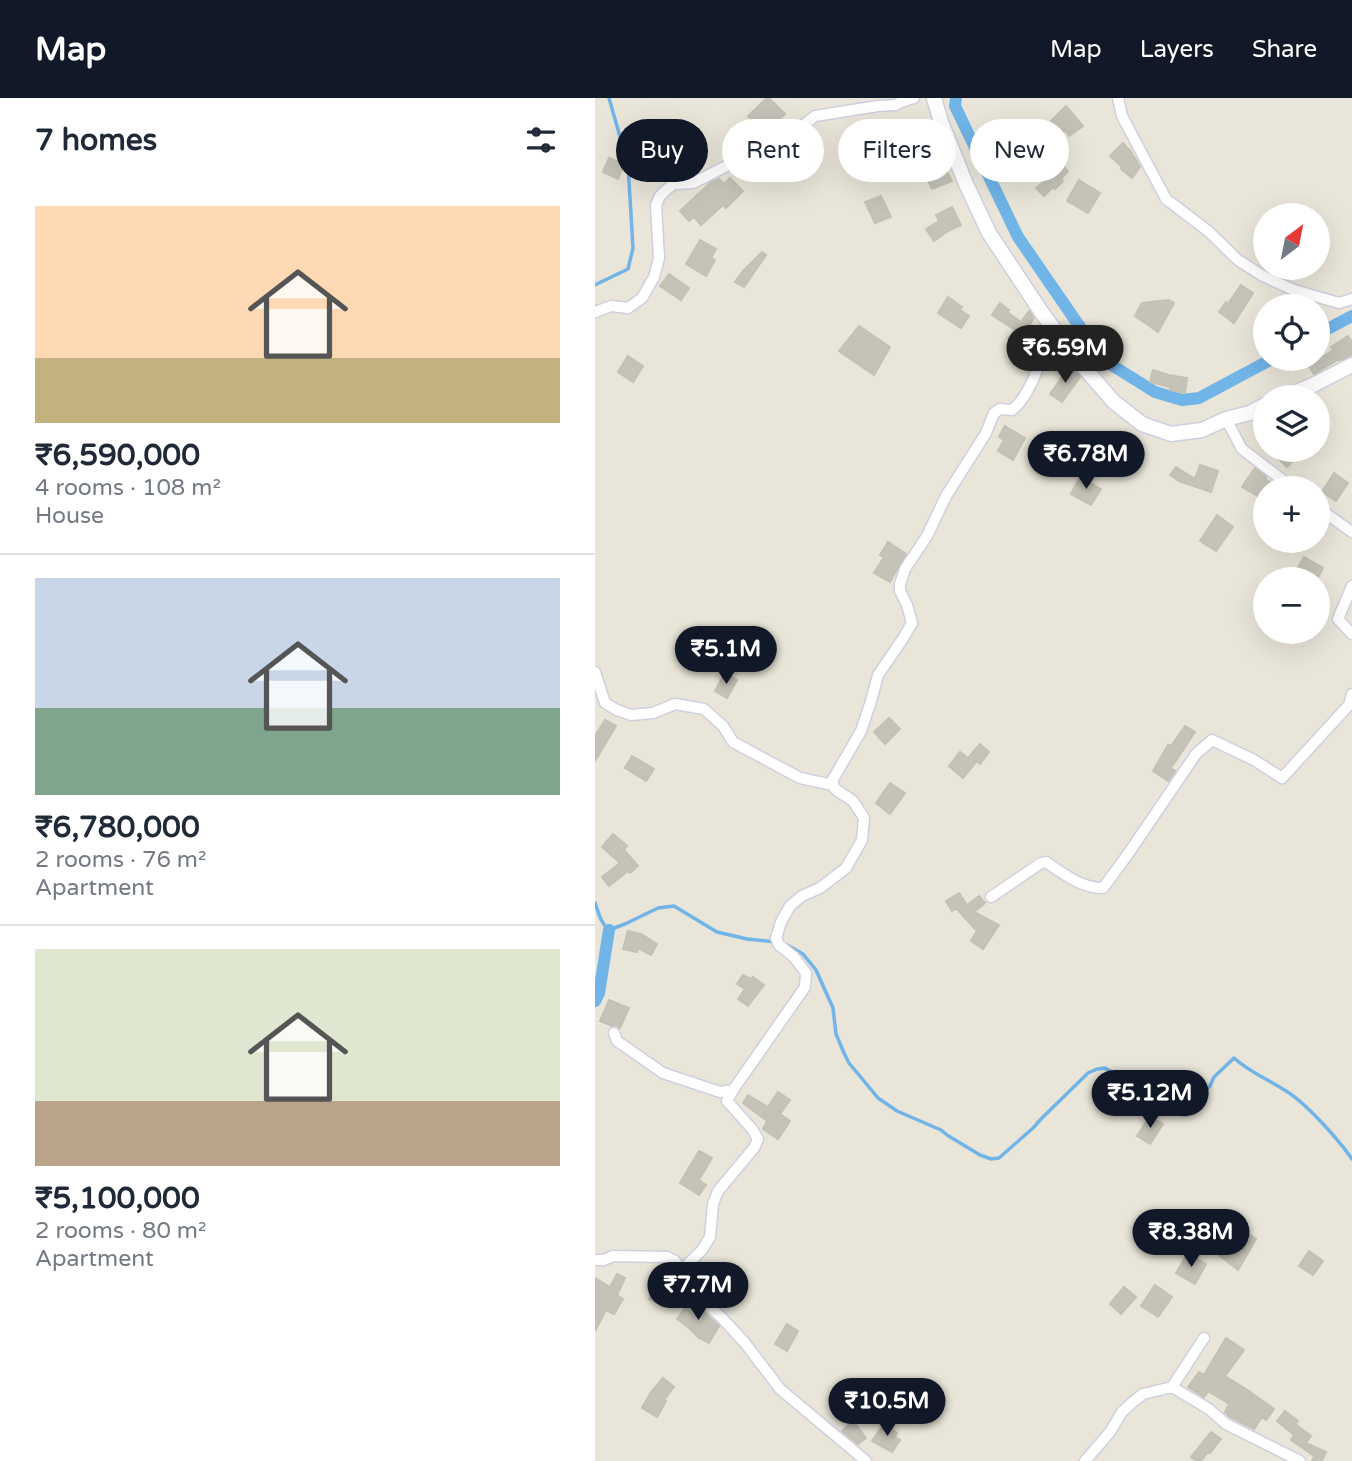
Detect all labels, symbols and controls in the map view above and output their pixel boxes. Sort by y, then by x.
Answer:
text: Map [35,30,106,69]
text: Map [1050,35,1102,64]
text: Layers [1140,35,1214,64]
text: Share [1252,35,1317,64]
chip: Buy [616,119,708,182]
chip: Rent [722,119,824,182]
chip: Filters [838,119,956,182]
chip: New [970,119,1069,182]
icon: filters [522,121,560,159]
text: 7 homes [35,122,157,159]
north arrow [1253,203,1330,280]
map controls [1253,203,1330,644]
icon: home [235,251,361,377]
button: locate [1253,294,1330,371]
pin: ₹6.59M [1008,326,1122,385]
text: ₹6.59M [1023,334,1108,362]
button: layers [1253,385,1330,462]
pin: ₹6.78M [1029,432,1143,491]
text: ₹6,590,000 [35,437,200,474]
text: ₹6.78M [1044,440,1128,468]
text: 4 rooms · 108 m² [35,474,221,502]
button: + [1253,476,1330,553]
text: House [35,502,104,530]
button: − [1253,567,1330,644]
icon: home [235,623,361,749]
pin: ₹5.1M [677,626,775,686]
text: ₹5.1M [691,635,761,663]
text: ₹6,780,000 [35,809,200,846]
text: 2 rooms · 76 m² [35,846,206,874]
text: Apartment [35,874,154,902]
icon: home [235,994,361,1120]
pin: ₹5.12M [1093,1070,1207,1130]
text: ₹5.12M [1108,1079,1192,1107]
text: ₹5,100,000 [35,1180,200,1217]
pin: ₹8.38M [1134,1210,1248,1269]
text: 2 rooms · 80 m² [35,1217,206,1245]
text: ₹8.38M [1149,1218,1234,1246]
text: Apartment [35,1245,154,1273]
pin: ₹7.7M [649,1262,747,1322]
text: ₹7.7M [663,1271,733,1299]
pin: ₹10.5M [830,1378,944,1438]
text: ₹10.5M [845,1387,930,1415]

